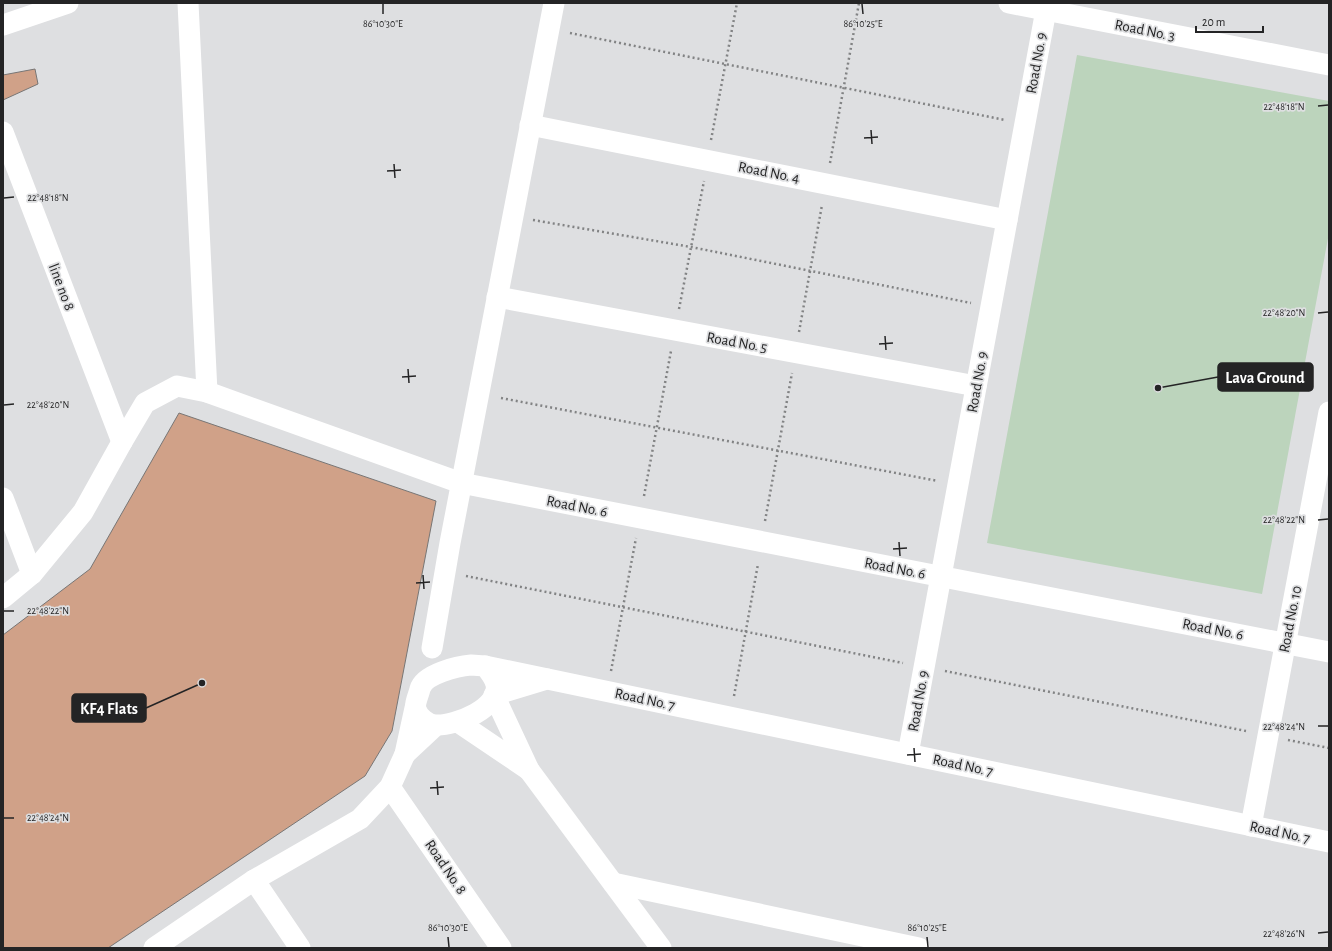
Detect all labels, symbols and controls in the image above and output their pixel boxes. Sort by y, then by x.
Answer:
scale bar [1196,8,1263,34]
text: 20 m [1202,16,1225,28]
street label: Road No. 3 [1114,17,1176,44]
text: 86°10'30"E [363,19,403,29]
text: 86°10'25"E [843,19,883,29]
street label: Road No. 9 [1024,31,1049,95]
text: 22°48'18"N [1263,102,1305,112]
street label: Road No. 4 [737,159,801,186]
text: 22°48'18"N [27,193,69,203]
street label: line no 8 [46,262,77,313]
text: 22°48'20"N [1263,308,1305,318]
street label: Road No. 5 [706,330,768,355]
street label: Road No. 9 [965,350,990,414]
callout: Lava Ground [1218,363,1313,391]
text: Lava Ground [1225,370,1305,386]
text: 22°48'20"N [27,400,69,410]
street label: Road No. 6 [545,493,609,520]
text: 22°48'22"N [1263,515,1305,525]
street label: Road No. 6 [863,555,927,582]
street label: Road No. 10 [1277,584,1304,654]
text: 22°48'22"N [27,606,69,616]
street label: Road No. 6 [1181,616,1245,643]
street label: Road No. 9 [906,669,931,733]
street label: Road No. 7 [613,686,676,713]
callout: KF4 Flats [72,694,146,722]
text: KF4 Flats [80,701,138,717]
text: 22°48'24"N [1263,722,1305,732]
street label: Road No. 7 [931,752,994,779]
text: 22°48'24"N [27,813,69,823]
street label: Road No. 7 [1248,819,1311,846]
street label: Road No. 8 [422,837,469,897]
text: 86°10'30"E [428,923,468,933]
text: 86°10'25"E [907,923,947,933]
text: 22°48'26"N [1263,929,1305,939]

